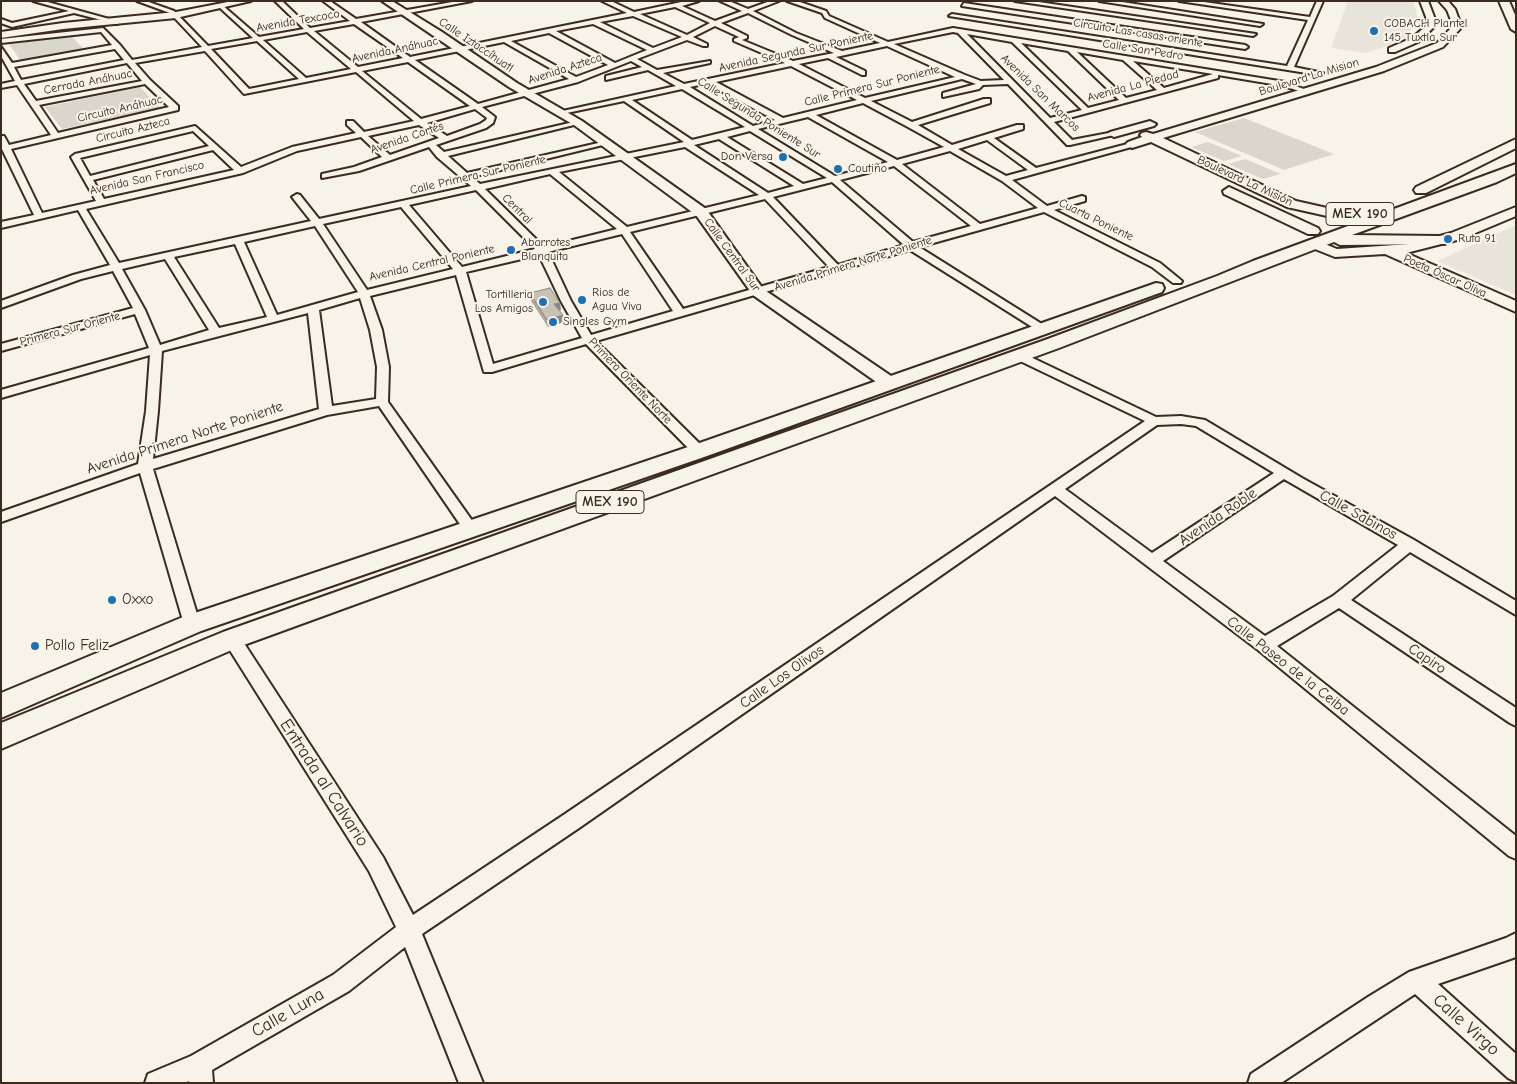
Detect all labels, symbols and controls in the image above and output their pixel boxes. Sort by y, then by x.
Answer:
street label: Avenida Texcoco [255,7,341,35]
street label: Calle Iztaccíhuatl [436,15,516,75]
street label: Circuito Las casas oriente [1072,16,1204,50]
place label: COBACH Plantel 145 Tuxtla Sur [1384,17,1467,45]
marker: COBACH Plantel 145 Tuxtla Sur [1368,25,1380,37]
street label: Avenida Segunda Sur Poniente [718,29,874,75]
street label: Avenida Anáhuac [350,34,440,66]
street label: Calle San Pedro [1101,36,1185,64]
street label: Avenida Azteca [526,50,604,88]
street label: Avenida San Marcos [997,51,1083,135]
street label: Boulevard La Mision [1257,55,1361,99]
street label: Calle Primera Sur Poniente [803,62,941,110]
street label: Cerrada Anáhuac [43,66,133,98]
street label: Avenida La Piedad [1086,67,1180,105]
street label: Calle Segunda Poniente Sur [695,74,823,162]
street label: Circuito Anáhuac [76,92,164,126]
street label: Circuito Azteca [94,114,172,146]
street label: Avenida Cortés [369,119,445,157]
place label: Don Versa [721,150,773,164]
marker: Don Versa [777,151,789,163]
street label: Calle Primera Sur Poniente [409,152,547,198]
street label: Boulevard La Misión [1195,153,1295,209]
street label: Avenida San Francisco [88,158,206,198]
place label: Coutiño [848,162,887,176]
marker: Coutiño [832,163,844,175]
street label: Central [499,191,535,227]
street label: Cuarta Poniente [1056,196,1136,244]
road number: MEX 190 [1326,202,1394,225]
street label: Calle Central Sur [701,216,763,294]
place label: Ruta 91 [1458,232,1496,246]
street label: Avenida Primera Norte Poniente [772,233,934,295]
marker: Ruta 91 [1442,233,1454,245]
place label: Abarrotes Blanquita [521,236,570,264]
street label: Avenida Central Poniente [368,242,496,284]
marker: Abarrotes Blanquita [505,244,517,256]
street label: Poeta Óscar Oliva [1401,251,1489,301]
place label: Rios de Agua Viva [592,286,642,314]
place label: Tortilleria Los Amigos [475,288,533,316]
marker: Rios de Agua Viva [576,294,588,306]
marker: Tortilleria Los Amigos [537,296,549,308]
street label: Primera Sur Oriente [18,309,122,349]
place label: Singles Gym [563,315,627,329]
marker: Singles Gym [547,316,559,328]
street label: Primera Oriente Norte [585,335,675,427]
street label: Avenida Primera Norte Poniente [85,398,285,478]
street label: Avenida Roble [1176,484,1260,550]
street label: Calle Sabinos [1316,486,1400,544]
road number: MEX 190 [576,491,644,514]
place label: Oxxo [122,591,153,609]
marker: Oxxo [106,594,118,606]
street label: Calle Paseo de la Ceiba [1223,613,1353,719]
place label: Pollo Feliz [45,637,109,655]
marker: Pollo Feliz [29,640,41,652]
street label: Capiro [1405,640,1449,678]
street label: Calle Los Olivos [736,641,828,713]
street label: Entrada al Calvario [275,715,373,851]
street label: Calle Luna [248,984,328,1042]
street label: Calle Virgo [1428,989,1504,1061]

